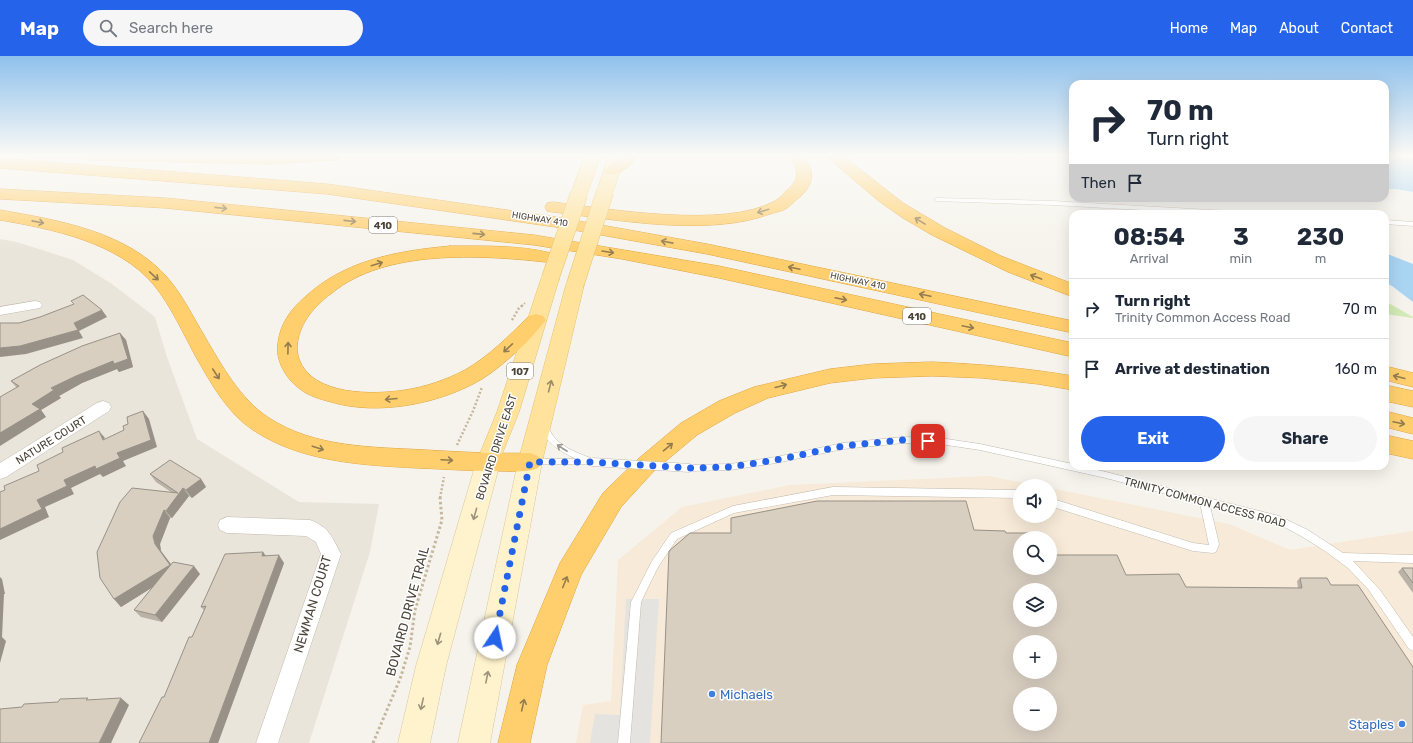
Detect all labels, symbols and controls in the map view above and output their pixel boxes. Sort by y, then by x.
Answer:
search box [83,10,363,46]
text: Map [20,17,59,40]
icon: search [97,17,119,39]
text: Search here [129,19,213,37]
text: Home [1170,20,1208,37]
text: Map [1230,20,1257,37]
text: About [1279,20,1319,37]
text: Contact [1341,20,1393,37]
text: 70 m [1147,94,1214,127]
icon: right [1081,96,1133,148]
text: Turn right [1147,128,1229,150]
icon: arrive [1124,172,1146,194]
text: Then [1081,174,1116,192]
one-way arrow [214,205,227,212]
one-way arrow [757,208,770,215]
street label: HIGHWAY 410 [511,210,569,228]
one-way arrow [914,216,926,224]
road number: 410 [369,217,397,233]
one-way arrow [31,218,44,226]
one-way arrow [343,218,356,225]
text: 08:54 [1114,223,1185,251]
text: 3 [1233,223,1249,251]
text: 230 [1297,223,1344,251]
one-way arrow [472,231,485,238]
one-way arrow [660,238,673,246]
one-way arrow [601,248,614,256]
text: Arrival [1130,251,1169,266]
text: min [1230,251,1252,266]
text: m [1315,251,1326,266]
one-way arrow [370,260,383,267]
one-way arrow [788,263,801,271]
street label: HIGHWAY 410 [829,270,887,292]
one-way arrow [149,271,159,281]
one-way arrow [1031,273,1043,281]
one-way arrow [919,291,932,299]
text: Turn right [1115,292,1190,310]
one-way arrow [834,295,847,303]
icon: right [1081,298,1103,320]
text: 70 m [1343,300,1377,318]
road number: 410 [903,308,931,324]
text: Trinity Common Access Road [1115,310,1291,325]
one-way arrow [961,324,974,332]
one-way arrow [284,342,292,355]
one-way arrow [503,343,513,352]
icon: arrive [1081,358,1103,380]
text: Arrive at destination [1115,360,1270,378]
text: 160 m [1335,360,1377,378]
road number: 107 [507,363,533,379]
one-way arrow [213,368,221,380]
one-way arrow [1393,372,1406,380]
one-way arrow [547,379,554,392]
one-way arrow [775,382,788,390]
street label: BOVAIRD DRIVE EAST [473,392,520,502]
one-way arrow [385,395,398,403]
street label: NATURE COURT [14,413,90,467]
button: Exit [1081,416,1225,462]
button: Share [1233,416,1377,462]
one-way arrow [1392,419,1405,427]
pin [911,424,945,458]
icon: arrive [917,430,939,452]
one-way arrow [662,442,673,451]
one-way arrow [557,444,568,452]
one-way arrow [312,445,325,452]
one-way arrow [440,457,453,464]
street label: TRINITY COMMON ACCESS ROAD [1122,475,1287,530]
map controls [1013,479,1057,731]
button: sound [1013,479,1057,523]
one-way arrow [471,507,478,520]
button: search [1013,531,1057,575]
street label: BOVAIRD DRIVE TRAIL [383,544,432,678]
street label: NEWMAN COURT [291,553,335,655]
one-way arrow [562,577,569,589]
button: layers [1013,583,1057,627]
position arrow [474,617,516,659]
one-way arrow [435,632,442,645]
button: + [1013,635,1057,679]
one-way arrow [484,671,492,684]
place label: Michaels [720,687,773,702]
button: − [1013,687,1057,731]
marker: Michaels [707,689,717,699]
one-way arrow [418,697,426,710]
one-way arrow [520,699,527,712]
place label: Staples [1349,717,1394,732]
marker: Staples [1397,719,1407,729]

